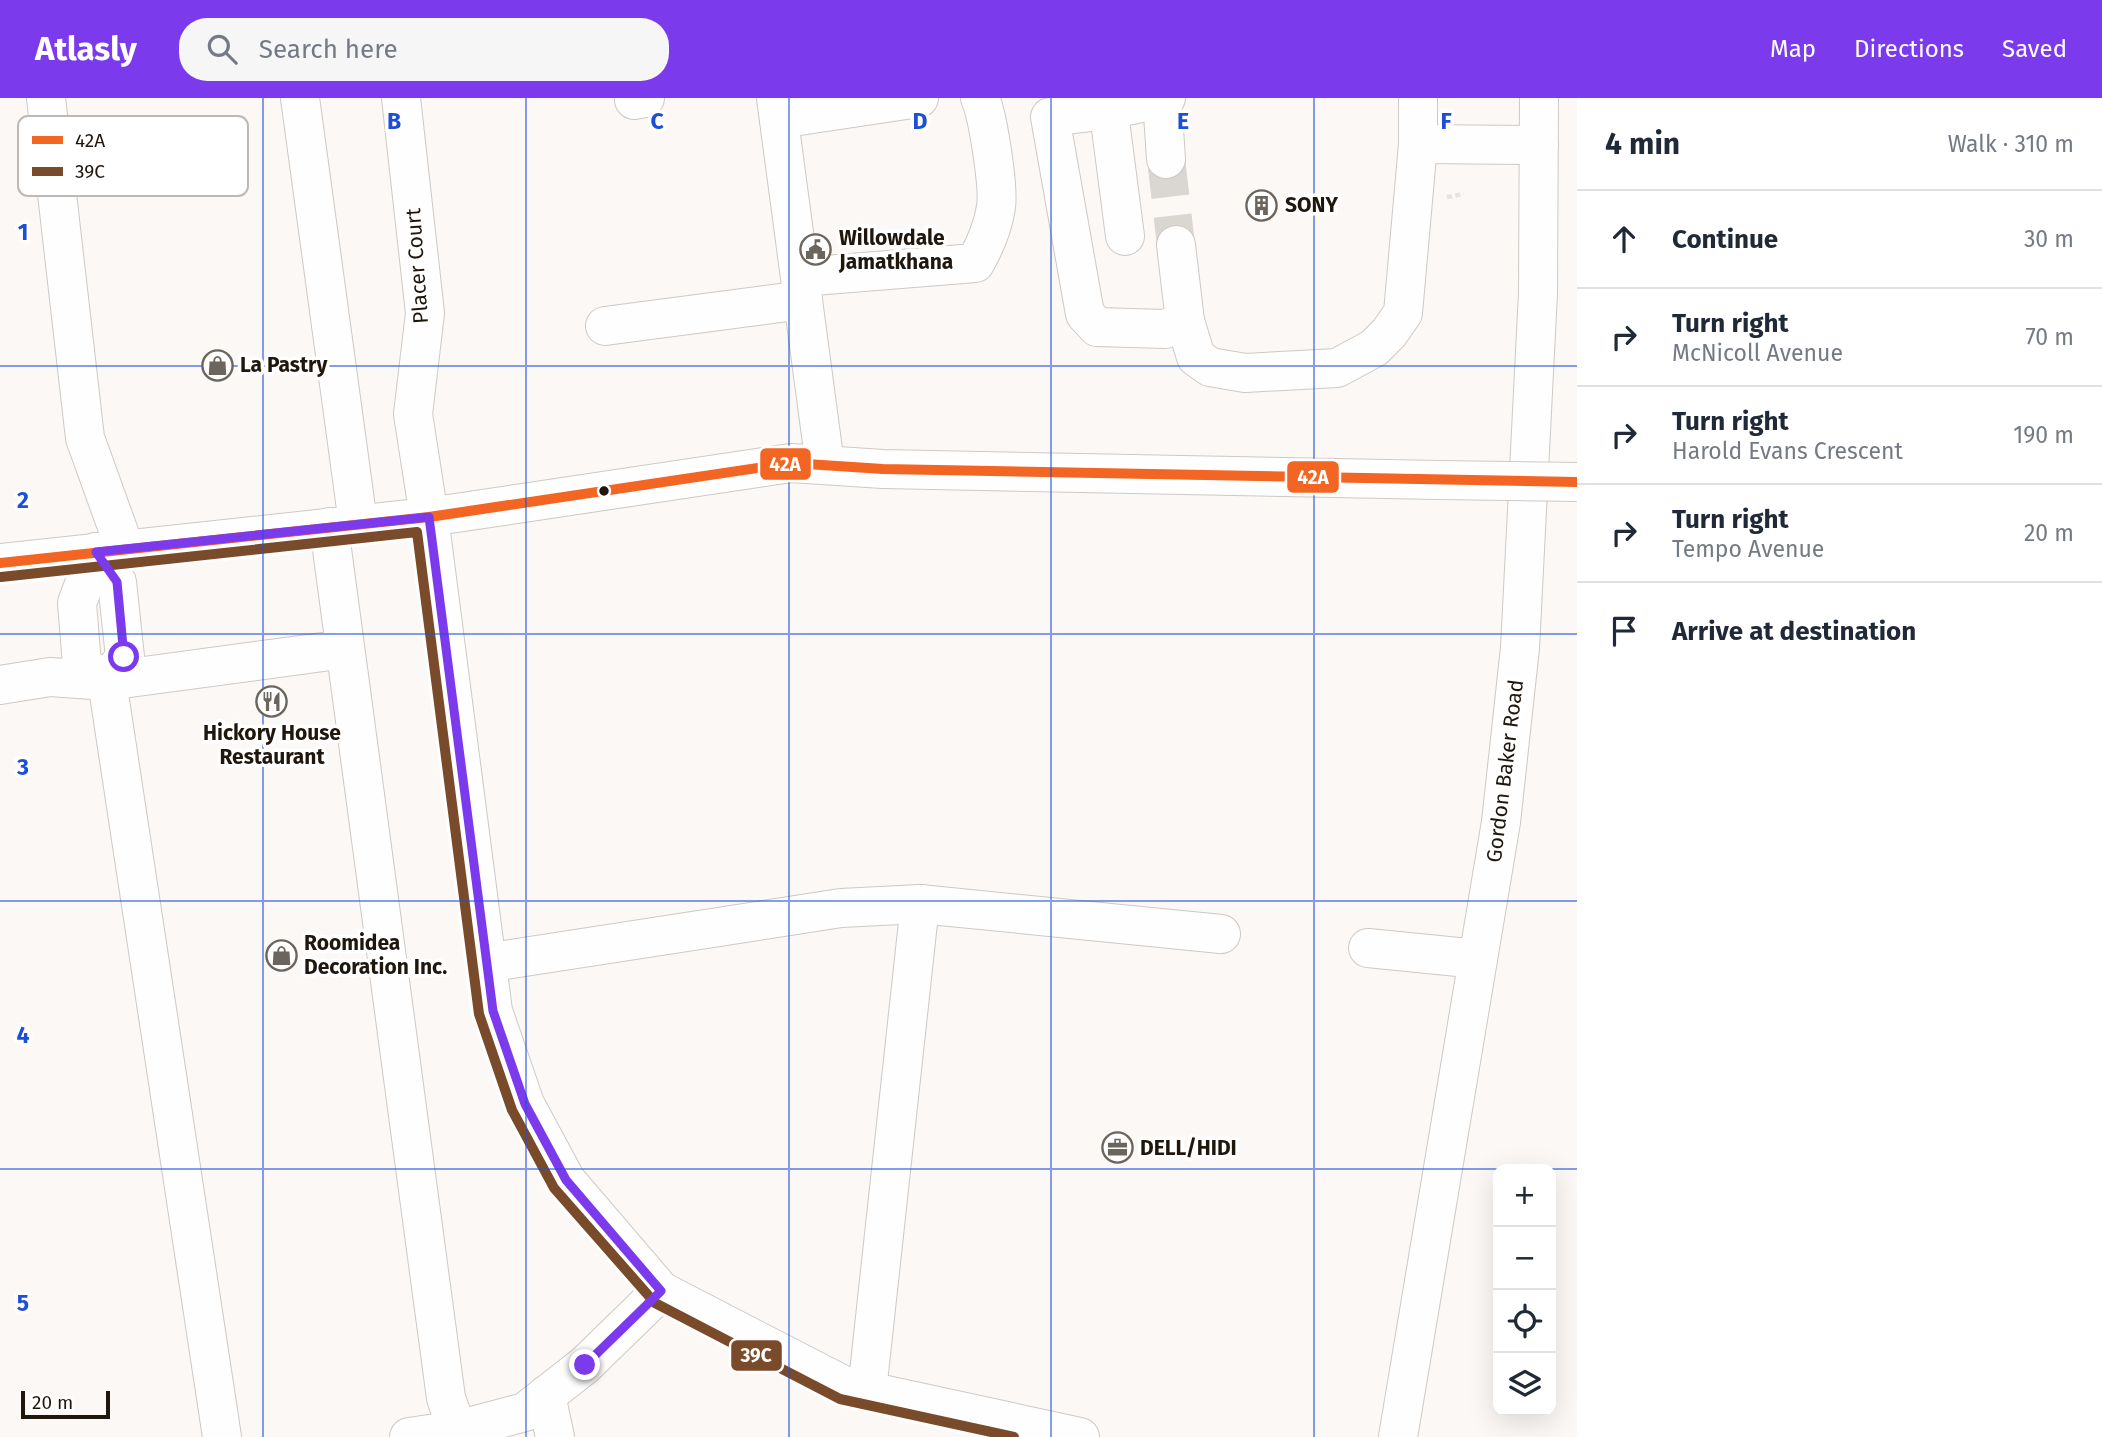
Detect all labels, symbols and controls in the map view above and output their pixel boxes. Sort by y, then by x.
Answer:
search box [179,18,669,81]
text: Atlasly [35,29,137,69]
icon: search [203,30,241,68]
text: Search here [259,34,398,65]
text: Map [1770,35,1816,63]
text: Directions [1854,35,1964,63]
text: Saved [2002,35,2067,63]
text: B [387,107,401,135]
text: C [650,107,664,135]
text: D [913,107,928,135]
text: E [1177,107,1189,135]
text: F [1440,107,1452,135]
legend [18,116,248,196]
text: 4 min [1605,126,1680,162]
text: 42A [75,129,105,152]
text: Walk · 310 m [1948,130,2074,158]
text: 39C [75,160,105,183]
building icon: SONY [1245,188,1279,222]
place label: SONY [1285,192,1338,218]
street label: Placer Court [400,207,434,325]
text: 1 [18,218,28,246]
icon: ahead [1605,220,1643,258]
text: Continue [1672,224,1778,255]
place label: Willowdale Jamatkhana [838,225,953,275]
text: 30 m [2024,225,2074,253]
public building icon: Willowdale Jamatkhana [799,233,833,267]
text: Turn right [1672,308,1789,339]
icon: right [1605,318,1643,356]
text: 70 m [2025,323,2074,351]
text: McNicoll Avenue [1672,339,1843,367]
shop icon: La Pastry [200,348,234,382]
place label: La Pastry [240,352,328,378]
text: Turn right [1672,406,1789,437]
icon: right [1605,416,1643,454]
text: 190 m [2013,421,2074,449]
text: Harold Evans Crescent [1672,437,1903,465]
line badge: 42A [759,447,812,481]
text: 42A [769,453,801,476]
line badge: 42A [1286,460,1340,494]
text: 42A [1297,466,1329,489]
unlabelled marker [597,484,611,498]
text: 2 [17,486,29,514]
text: Turn right [1672,504,1789,535]
icon: right [1605,514,1643,552]
text: 20 m [2024,519,2074,547]
text: Tempo Avenue [1672,535,1824,563]
icon: arrive [1605,612,1643,650]
text: Arrive at destination [1672,616,1916,647]
route start [108,641,139,672]
street label: Gordon Baker Road [1481,678,1529,864]
restaurant icon: Hickory House Restaurant [255,684,289,718]
place label: Hickory House Restaurant [203,720,341,770]
text: 3 [16,753,29,781]
place label: Roomidea Decoration Inc. [304,930,447,980]
shop icon: Roomidea Decoration Inc. [264,938,298,972]
text: 4 [17,1021,30,1049]
office icon: DELL/HIDI [1100,1131,1134,1165]
place label: DELL/HIDI [1140,1135,1237,1161]
map controls [1493,1164,1556,1416]
button: + [1493,1164,1556,1227]
button: − [1493,1227,1556,1290]
text: 5 [17,1289,29,1317]
button: locate [1493,1290,1556,1353]
line badge: 39C [730,1339,783,1372]
text: 39C [739,1344,772,1367]
route end [569,1349,600,1380]
button: layers [1493,1353,1556,1416]
scale bar [21,1388,110,1420]
text: 20 m [32,1391,73,1414]

